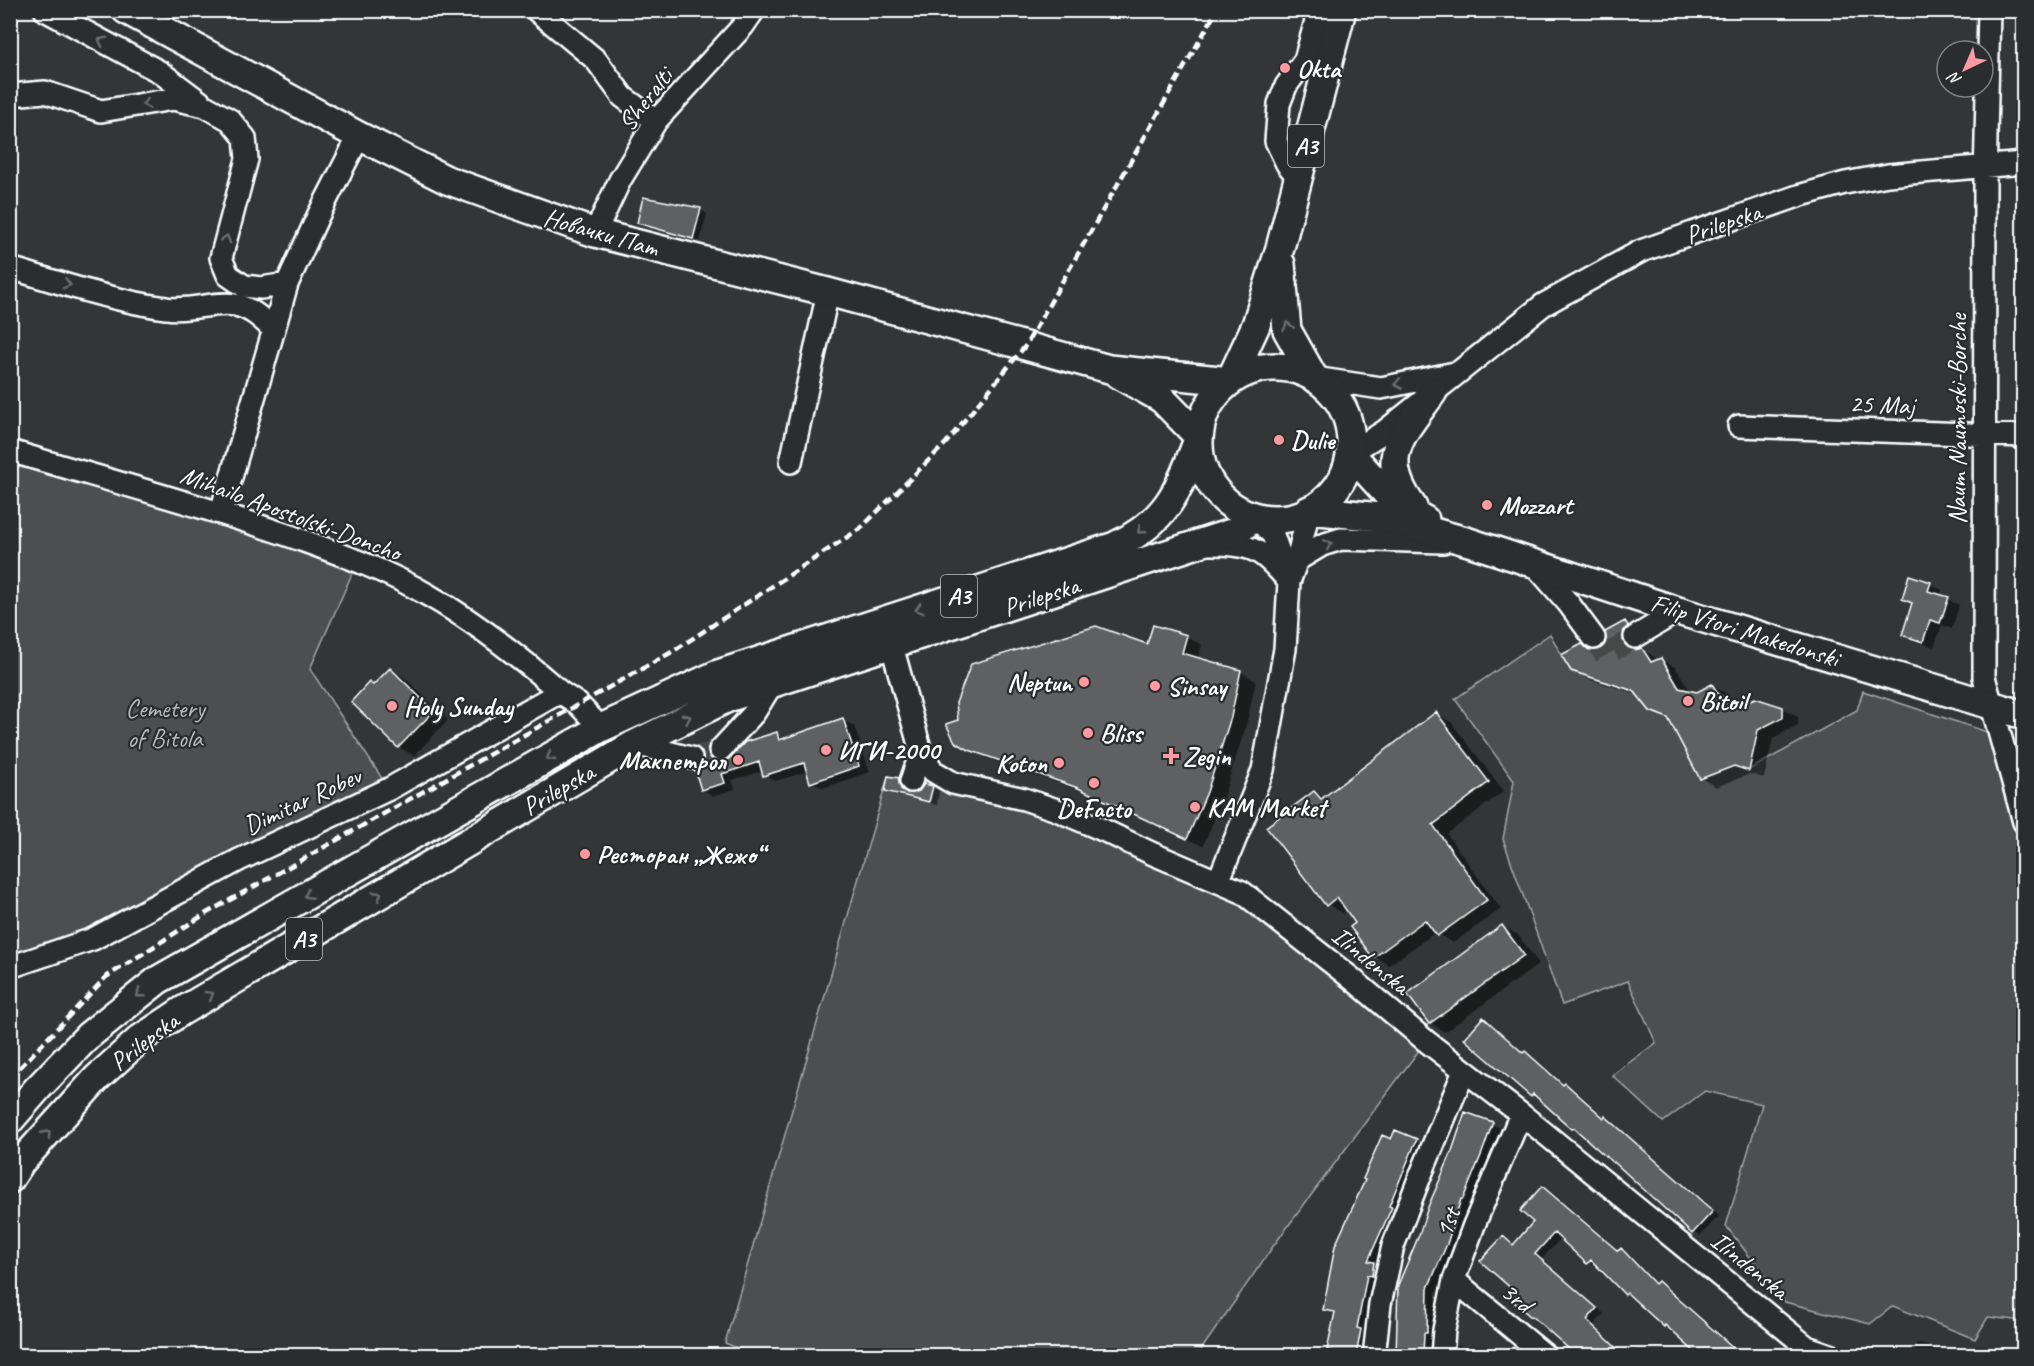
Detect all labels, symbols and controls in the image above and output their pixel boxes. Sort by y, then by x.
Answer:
one-way arrow [98,37,109,48]
north arrow [1935,39,1995,99]
place label: Okta [1297,52,1343,85]
street label: Sheralti [610,59,682,138]
marker: Okta [1278,61,1292,75]
text: N [1943,66,1966,90]
one-way arrow [142,97,152,110]
road number: A3 [1288,125,1324,167]
street label: Prilepska [1681,194,1768,252]
street label: Новачки Пат [540,201,663,265]
one-way arrow [219,235,232,245]
one-way arrow [61,277,71,290]
street label: Naum Naumoski-Borche [1941,312,1974,524]
one-way arrow [1283,321,1296,331]
one-way arrow [1394,377,1404,390]
street label: 25 Maj [1849,387,1918,422]
place label: Dulie [1291,424,1337,457]
marker: Dulie [1272,433,1286,447]
street label: Mihailo Apostolski-Doncho [176,458,408,570]
place label: Mozzart [1499,489,1575,522]
marker: Mozzart [1480,498,1494,512]
one-way arrow [1137,523,1148,534]
one-way arrow [1322,539,1333,551]
street label: Prilepska [999,568,1086,624]
road number: A3 [941,575,977,617]
street label: Filip Vtori Makedonski [1647,586,1846,676]
one-way arrow [914,602,925,614]
place label: Neptun [1007,666,1074,699]
place label: Sinsay [1167,670,1229,703]
marker: Neptun [1077,675,1091,689]
marker: Sinsay [1148,679,1162,693]
place label: Bitoil [1700,685,1751,718]
place label: Holy Sunday [404,690,515,723]
park label: Cemetery of Bitola [125,692,207,755]
marker: Bitoil [1681,694,1695,708]
marker: Holy Sunday [385,699,399,713]
one-way arrow [681,714,691,725]
place label: Bliss [1100,717,1145,750]
marker: Bliss [1081,726,1095,740]
place label: ИГИ-2000 [838,734,942,767]
place label: Zegin [1183,740,1232,773]
marker: ИГИ-2000 [819,743,833,757]
place label: Макпетрол [619,744,728,777]
place label: Koton [996,747,1048,780]
marker: Zegin [1164,749,1178,763]
one-way arrow [546,750,556,761]
marker: Макпетрол [731,753,745,767]
street label: Prilepska [516,754,602,823]
marker: Koton [1052,756,1066,770]
street label: Dimitar Robev [238,758,368,842]
marker: DeFacto [1087,776,1101,790]
place label: KAM Market [1207,791,1330,824]
place label: DeFacto [1057,792,1133,825]
marker: KAM Market [1188,800,1202,814]
place label: Ресторан „Жежо“ [597,838,769,871]
marker: Ресторан „Жежо“ [578,847,592,861]
one-way arrow [304,888,314,899]
one-way arrow [372,891,382,903]
road number: A3 [286,918,322,960]
street label: Ilindenska [1325,919,1418,1003]
one-way arrow [136,987,147,998]
one-way arrow [204,991,214,1002]
street label: Prilepska [103,1003,187,1078]
one-way arrow [40,1130,51,1140]
street label: 1st [1427,1200,1469,1242]
street label: Ilindenska [1704,1224,1797,1308]
street label: 3rd [1494,1275,1542,1322]

